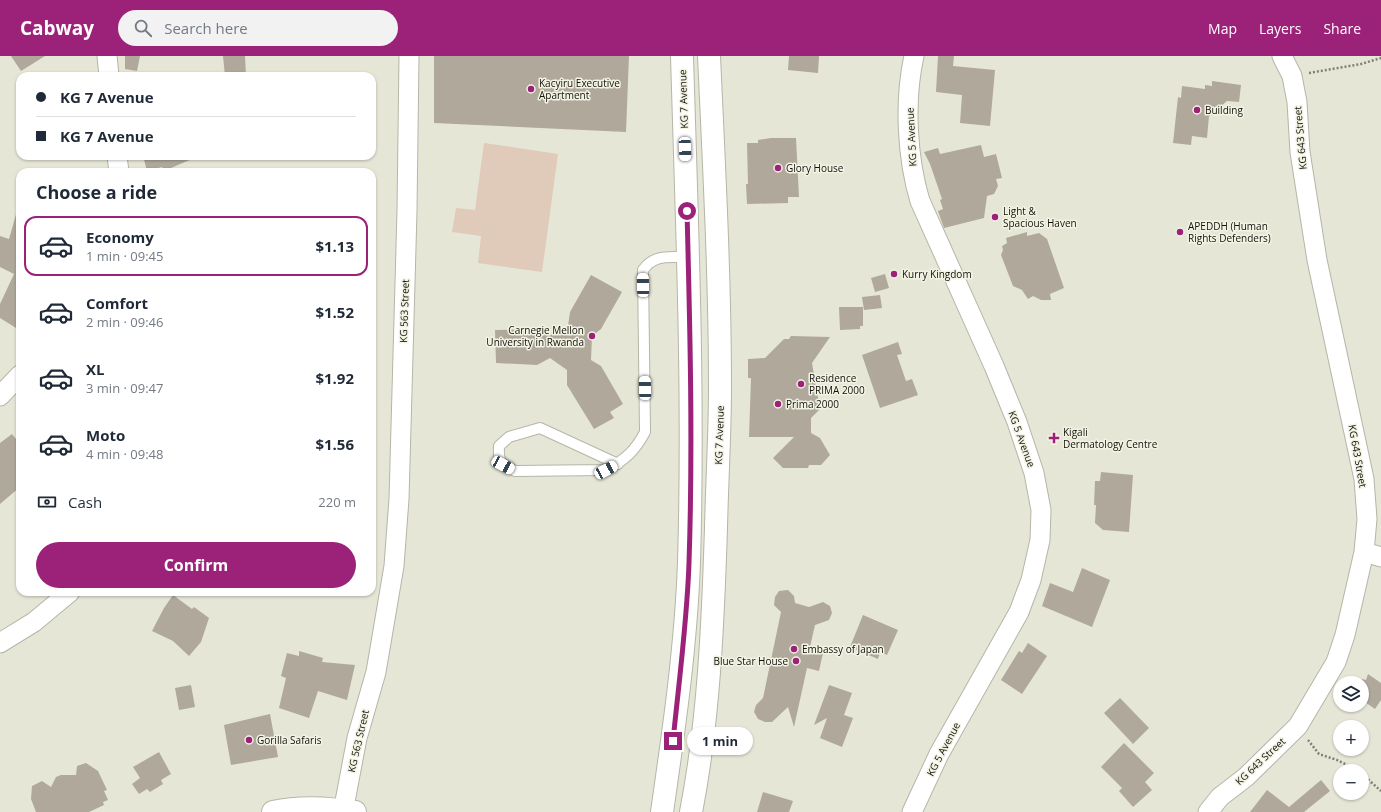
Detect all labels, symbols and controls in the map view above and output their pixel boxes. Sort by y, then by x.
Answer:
search box [118,10,398,46]
text: Cabway [20,15,94,41]
icon: search [132,17,154,39]
text: Search here [164,18,248,38]
text: Map [1208,19,1237,38]
text: Layers [1259,19,1301,38]
text: Share [1323,19,1361,38]
street label: KG 7 Avenue [675,69,691,129]
place label: Kacyiru Executive Apartment [539,76,620,102]
marker: Kacyiru Executive Apartment [526,84,536,94]
text: KG 7 Avenue [60,87,154,107]
place label: Building [1205,103,1243,117]
marker: Building [1192,105,1202,115]
street label: KG 643 Street [1290,105,1310,170]
street label: KG 5 Avenue [902,107,920,167]
text: KG 7 Avenue [60,126,154,146]
car [679,137,691,161]
place label: Glory House [786,161,844,175]
marker: Glory House [773,163,783,173]
text: Choose a ride [36,180,157,204]
route start [678,202,696,220]
place label: Light & Spacious Haven [1003,204,1077,230]
marker: Light & Spacious Haven [990,212,1000,222]
place label: APEDDH (Human Rights Defenders) [1188,219,1271,245]
text: Economy [86,227,154,247]
marker: APEDDH (Human Rights Defenders) [1175,227,1185,237]
icon: car [38,228,74,264]
text: $1.13 [315,236,354,256]
text: 1 min · 09:45 [86,247,163,265]
place label: Kurry Kingdom [902,267,972,281]
marker: Kurry Kingdom [889,269,899,279]
car [637,273,649,297]
street label: KG 563 Street [396,279,412,343]
text: Comfort [86,293,148,313]
icon: car [38,294,74,330]
text: $1.52 [315,302,354,322]
text: 2 min · 09:46 [86,313,163,331]
place label: Carnegie Mellon University in Rwanda [486,323,584,349]
marker: Carnegie Mellon University in Rwanda [587,331,597,341]
text: XL [86,359,104,379]
icon: car [38,360,74,396]
text: $1.92 [315,368,354,388]
place label: Residence PRIMA 2000 [809,371,865,397]
car [639,376,651,400]
text: 3 min · 09:47 [86,379,163,397]
marker: Residence PRIMA 2000 [796,379,806,389]
place label: Prima 2000 [786,397,839,411]
marker: Prima 2000 [773,399,783,409]
street label: KG 7 Avenue [711,405,727,465]
street label: KG 5 Avenue [1005,409,1039,470]
street label: KG 643 Street [1346,423,1370,489]
text: Moto [86,425,125,445]
place label: Kigali Dermatology Centre [1063,425,1158,451]
icon: car [38,426,74,462]
marker: Kigali Dermatology Centre [1048,432,1060,444]
text: $1.56 [315,434,354,454]
text: 4 min · 09:48 [86,445,163,463]
car [490,454,516,476]
car [593,459,619,481]
icon: cash [36,491,58,513]
text: Cash [68,492,102,512]
text: 220 m [318,493,356,511]
button: Confirm [36,542,356,588]
place label: Embassy of Japan [802,642,884,656]
marker: Embassy of Japan [789,644,799,654]
place label: Blue Star House [713,654,788,668]
marker: Blue Star House [791,656,801,666]
map controls [1333,676,1369,800]
button: layers [1333,676,1369,712]
street label: KG 563 Street [344,708,372,774]
street label: KG 5 Avenue [923,719,963,778]
button: + [1333,720,1369,756]
callout: 1 min [687,727,753,755]
route end [664,732,682,750]
text: 1 min [702,732,738,750]
place label: Gorilla Safaris [257,733,322,747]
street label: KG 643 Street [1232,734,1288,788]
marker: Gorilla Safaris [244,735,254,745]
button: − [1333,764,1369,800]

